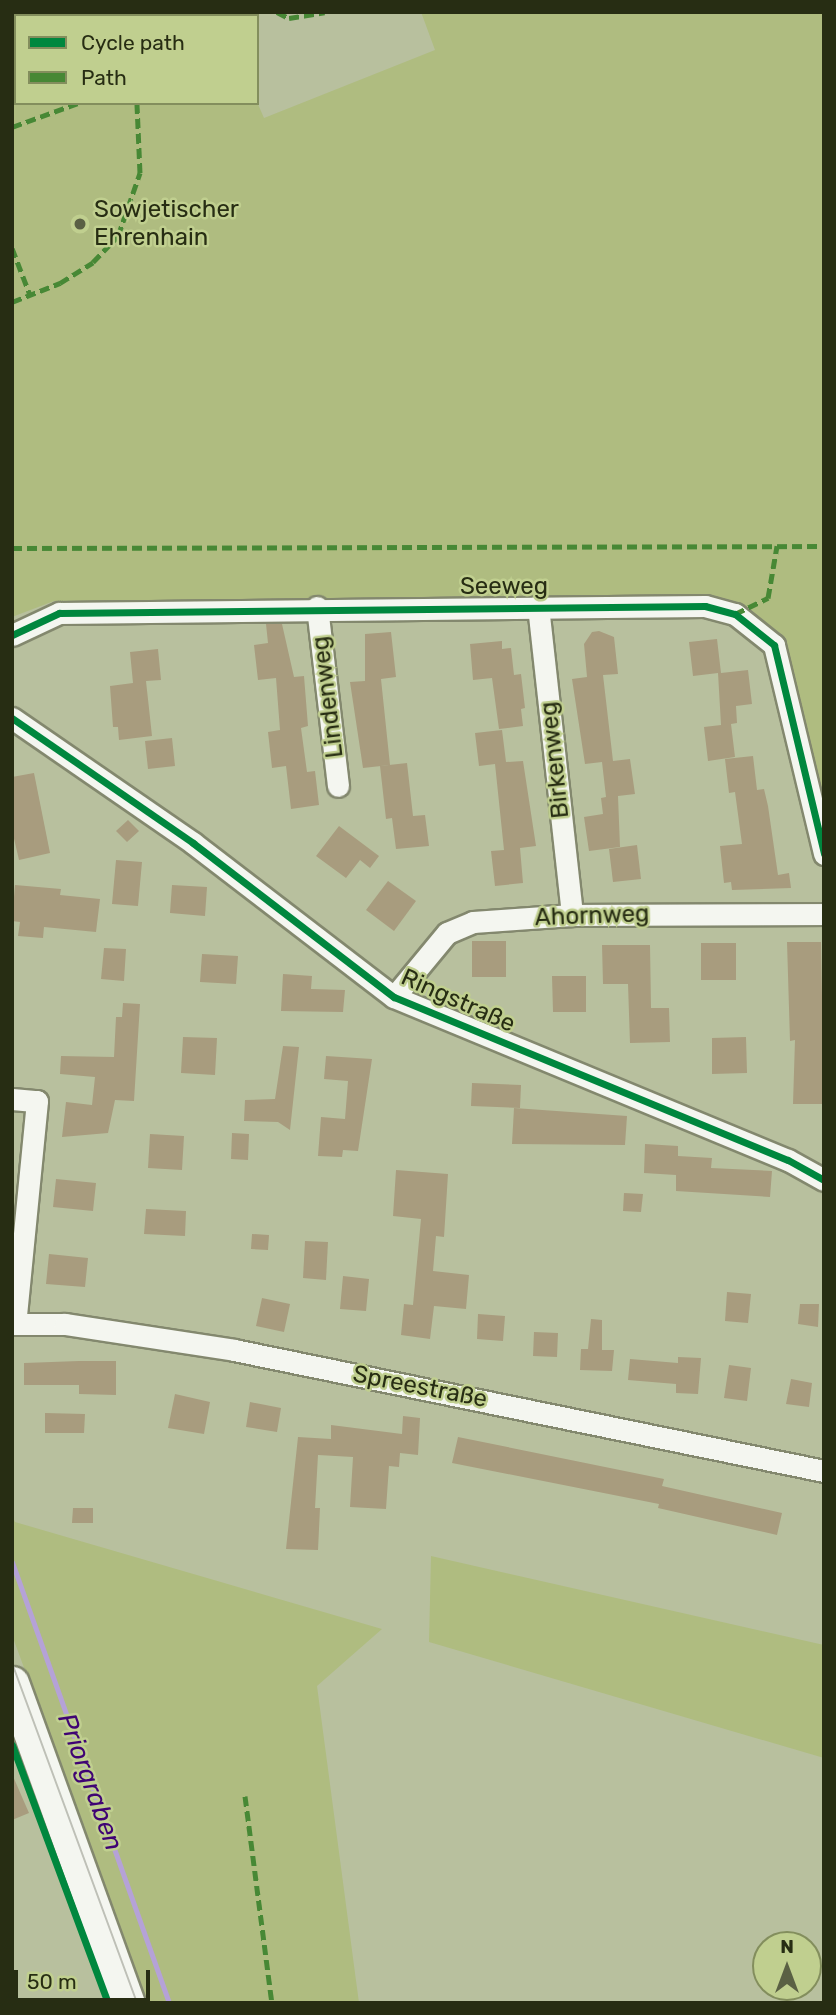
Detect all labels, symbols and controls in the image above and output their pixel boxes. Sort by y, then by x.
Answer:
legend [14,14,259,105]
text: Cycle path [81,30,185,55]
text: Path [81,65,127,90]
place label: Sowjetischer Ehrenhain [94,196,239,252]
marker: Sowjetischer Ehrenhain [72,216,88,232]
street label: Seeweg [460,573,548,601]
street label: Lindenweg [306,634,350,760]
street label: Birkenweg [535,700,575,820]
street label: Ahornweg [534,900,650,932]
street label: Ringstraße [397,963,519,1039]
street label: Spreestraße [350,1360,490,1414]
water label: Priorgraben [51,1709,129,1855]
north arrow [752,1931,822,2001]
text: N [780,1935,794,1958]
scale bar [18,1955,154,1999]
text: 50 m [27,1969,77,1994]

